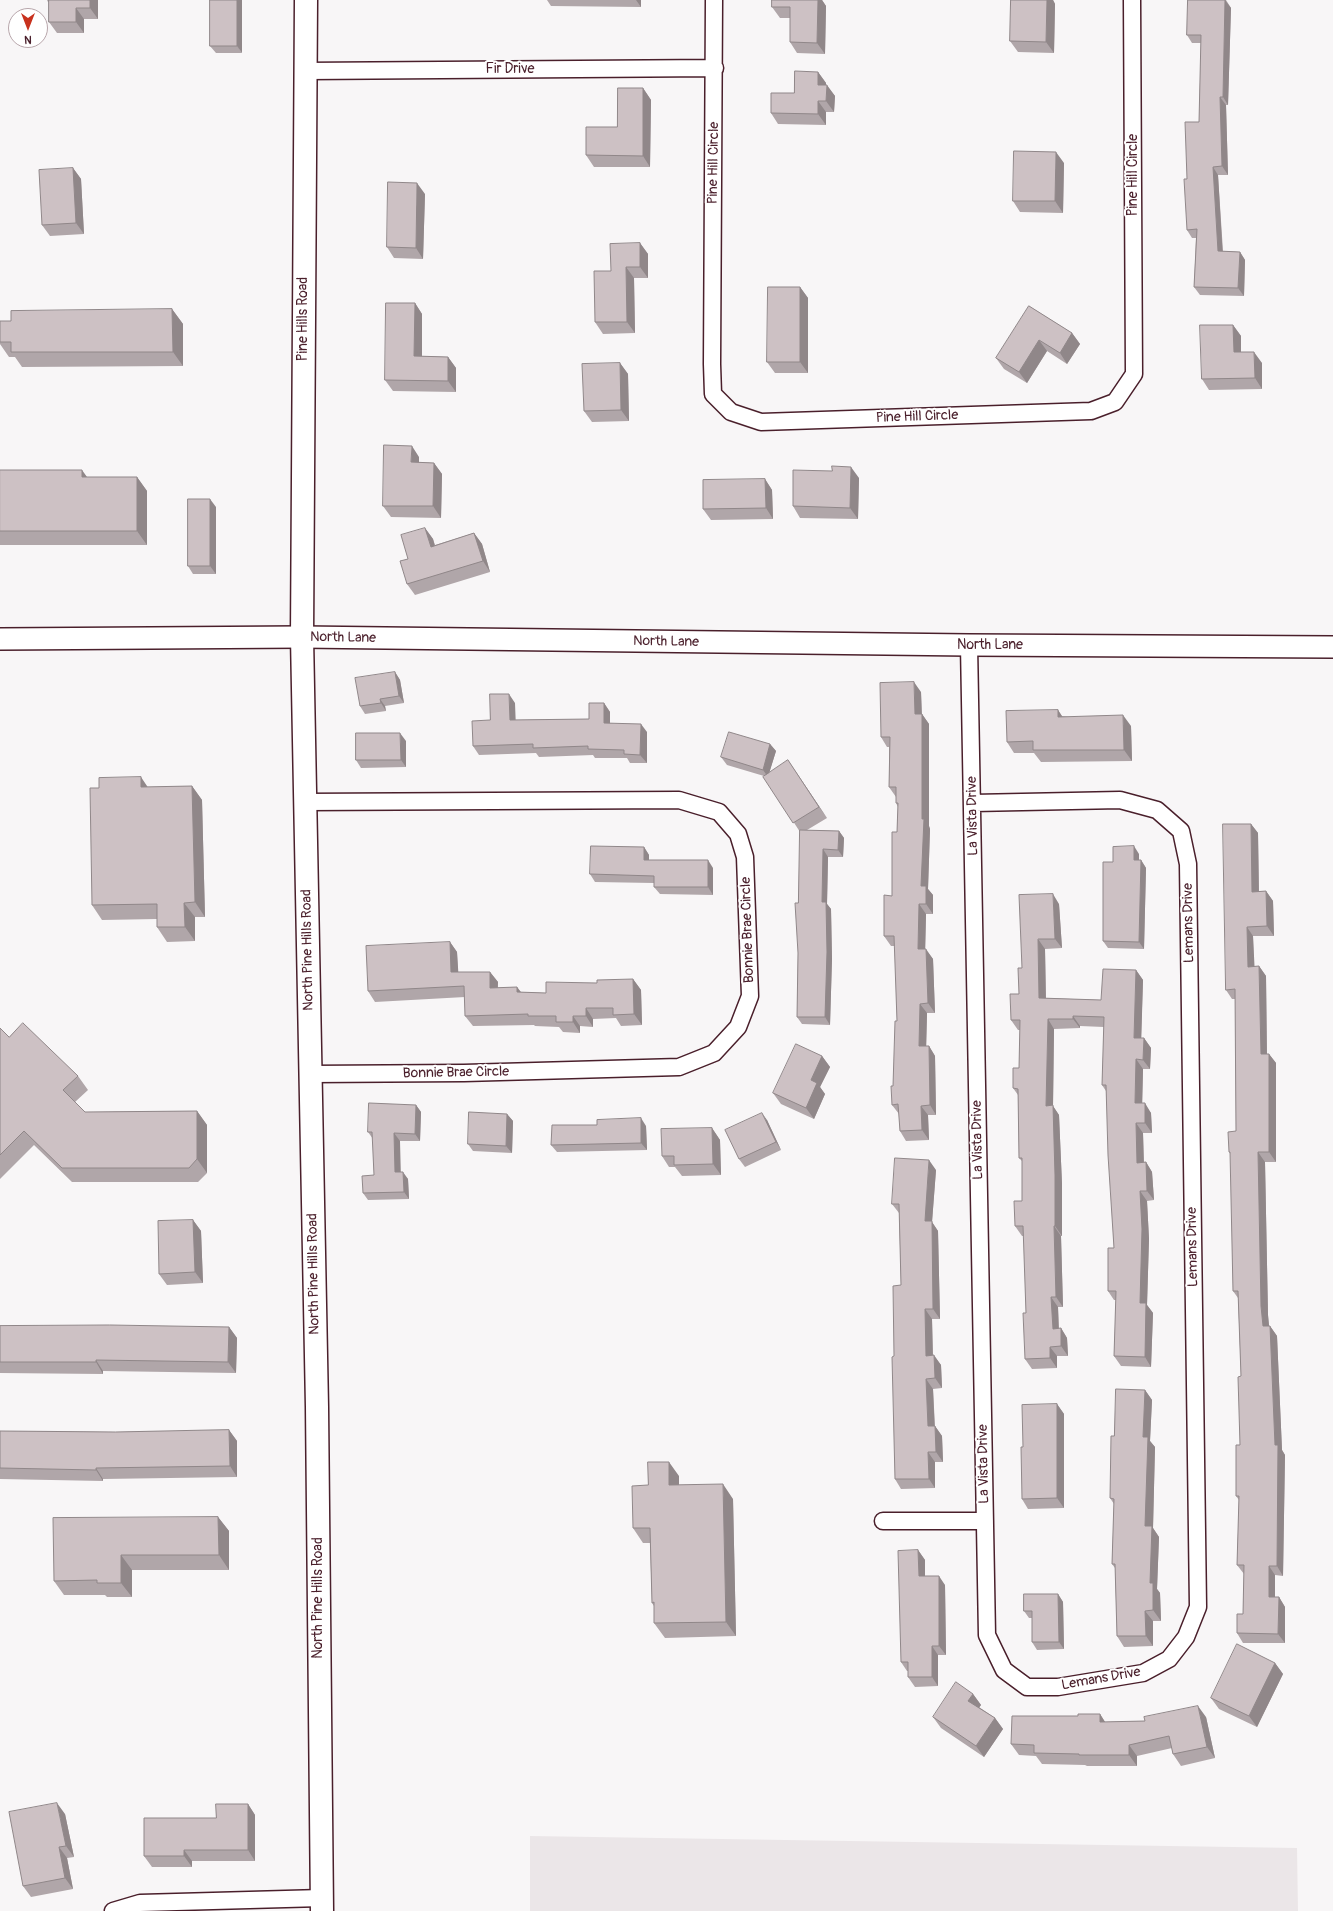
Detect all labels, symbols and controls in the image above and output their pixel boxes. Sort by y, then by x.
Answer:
north arrow [8,8,48,48]
text: N [24,33,32,46]
street label: Fir Drive [486,61,534,77]
street label: Pine Hill Circle [705,122,723,204]
street label: Pine Hill Circle [1125,134,1141,216]
street label: Pine Hills Road [295,277,311,361]
street label: Pine Hill Circle [875,407,959,427]
street label: North Lane [310,629,376,647]
street label: North Lane [633,633,699,651]
street label: North Lane [957,637,1023,653]
street label: La Vista Drive [964,776,982,856]
street label: Bonnie Brae Circle [738,877,758,983]
street label: Lemans Drive [1180,883,1198,963]
street label: North Pine Hills Road [299,889,317,1011]
street label: Bonnie Brae Circle [403,1064,509,1082]
street label: La Vista Drive [969,1100,987,1180]
street label: Lemans Drive [1184,1207,1202,1287]
street label: North Pine Hills Road [305,1213,323,1335]
street label: La Vista Drive [975,1424,993,1504]
street label: North Pine Hills Road [310,1537,326,1659]
street label: Lemans Drive [1060,1664,1142,1694]

